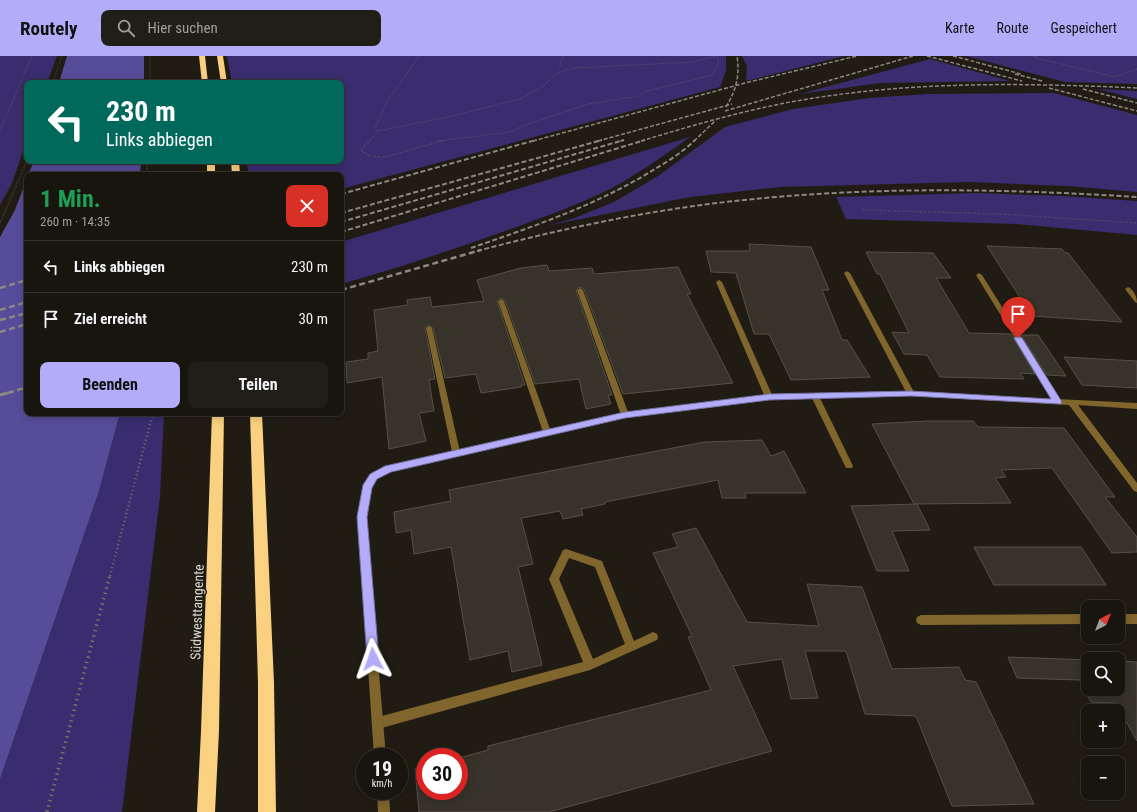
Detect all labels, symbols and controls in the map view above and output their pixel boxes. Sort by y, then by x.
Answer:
search box [101,10,381,46]
text: Routely [20,17,77,40]
icon: search [115,17,137,39]
text: Hier suchen [147,19,218,37]
text: Karte [945,20,975,36]
text: Route [997,20,1029,36]
text: Gespeichert [1051,20,1117,36]
text: 230 m [106,95,176,128]
icon: left [40,96,92,148]
text: Links abbiegen [106,129,213,150]
text: 1 Min. [40,185,101,213]
button: close [286,185,328,227]
text: 260 m · 14:35 [40,214,110,229]
icon: left [40,256,62,278]
text: Links abbiegen [74,258,165,276]
text: 230 m [291,258,328,276]
pin [1001,297,1035,338]
icon: arrive [1007,303,1029,325]
icon: arrive [40,308,62,330]
text: Ziel erreicht [74,310,147,328]
text: 30 m [298,310,328,328]
button: Beenden [40,362,180,408]
button: Teilen [188,362,328,408]
street label: Südwesttangente [187,563,207,660]
north arrow [1081,600,1125,644]
map controls [1081,600,1125,800]
position arrow [352,638,394,680]
button: search [1081,652,1125,696]
button: + [1081,704,1125,748]
speed limit sign: 30 [416,748,468,800]
button: − [1081,756,1125,800]
text: 19 [372,757,392,781]
text: km/h [372,778,392,789]

